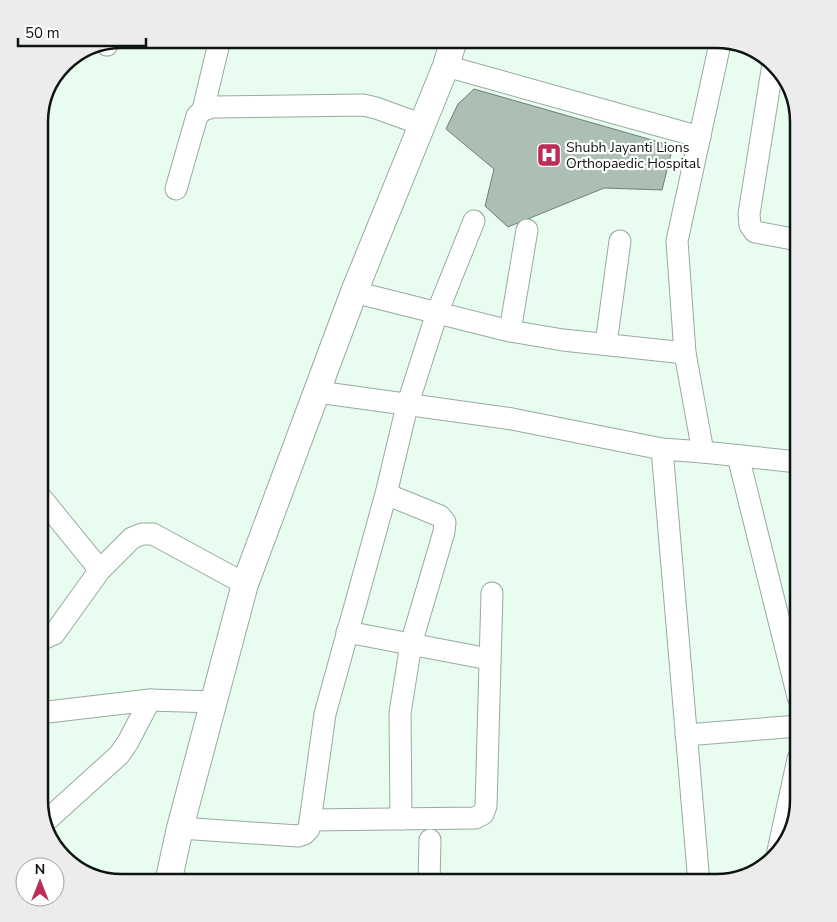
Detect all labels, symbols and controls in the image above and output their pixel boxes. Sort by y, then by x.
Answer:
scale bar [18,15,145,47]
text: 50 m [25,23,60,43]
place label: Shubh Jayanti Lions Orthopaedic Hospital [566,138,701,173]
hospital icon: Shubh Jayanti Lions Orthopaedic Hospital [536,142,562,168]
north arrow [15,857,65,907]
text: N [35,860,45,879]

